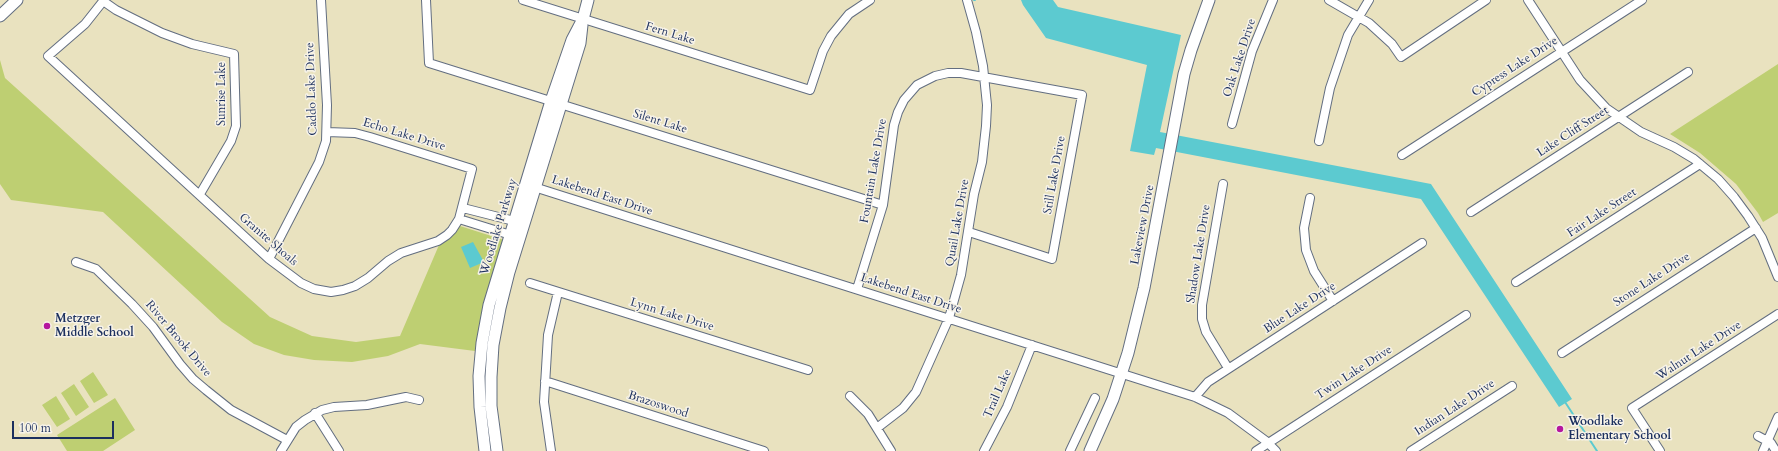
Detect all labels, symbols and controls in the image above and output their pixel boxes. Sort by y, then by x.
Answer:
street label: Oak Lake Drive [1221,17,1259,99]
street label: Fern Lake [643,20,697,48]
street label: Cypress Lake Drive [1469,34,1561,100]
street label: Caddo Lake Drive [303,42,321,136]
street label: Sunrise Lake [215,62,229,126]
street label: Lake Cliff Street [1535,104,1611,160]
street label: Silent Lake [631,107,689,137]
street label: Echo Lake Drive [361,116,447,154]
street label: Fountain Lake Drive [858,118,890,224]
street label: Still Lake Drive [1041,135,1069,215]
street label: Lakebend East Drive [550,173,654,219]
street label: Woodlake Parkway [477,177,521,277]
street label: Quail Lake Drive [943,178,973,268]
street label: Lakeview Drive [1128,184,1158,266]
street label: Fair Lake Street [1565,185,1639,241]
street label: Shadow Lake Drive [1184,203,1214,305]
street label: Granite Shoals [236,211,300,269]
street label: Stone Lake Drive [1611,250,1693,310]
street label: Lakebend East Drive [859,271,963,317]
street label: Blue Lake Drive [1261,279,1339,337]
street label: Lynn Lake Drive [628,295,716,335]
street label: River Brook Drive [142,298,214,380]
place label: Metzger Middle School [55,312,134,340]
street label: Walnut Lake Drive [1654,318,1744,384]
marker: Metzger Middle School [42,321,52,331]
street label: Twin Lake Drive [1313,343,1395,403]
street label: Trail Lake [981,367,1015,421]
street label: Indian Lake Drive [1412,377,1498,439]
street label: Brazoswood [626,388,690,422]
scale bar [14,413,116,439]
place label: Woodlake Elementary School [1568,415,1671,443]
text: 100 m [19,420,51,436]
marker: Woodlake Elementary School [1555,424,1565,434]

